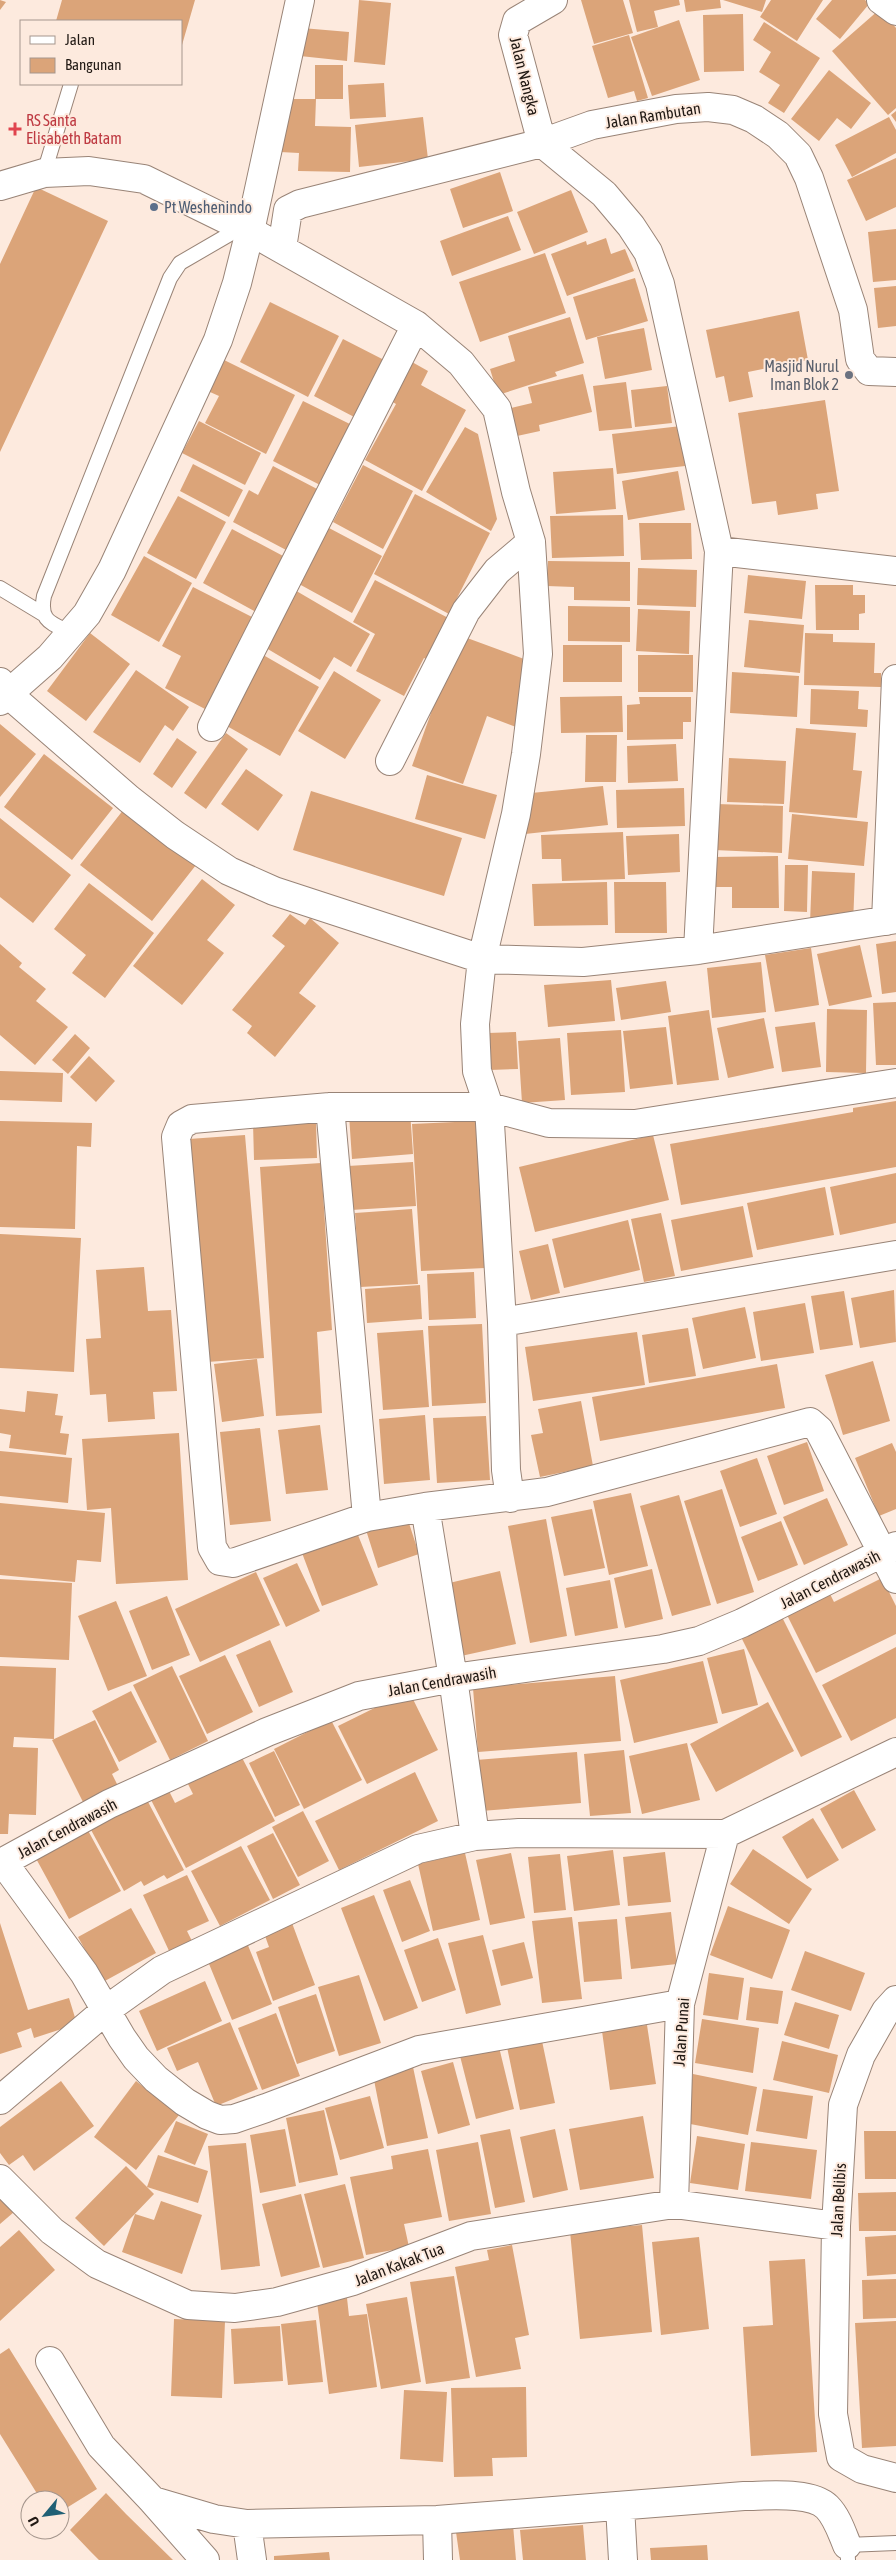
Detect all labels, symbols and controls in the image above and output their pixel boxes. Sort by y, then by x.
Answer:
legend [20,20,182,85]
text: Jalan [65,31,95,48]
street label: Jalan Nangka [506,35,543,117]
text: Bangunan [65,56,122,73]
street label: Jalan Rambutan [604,99,702,131]
place label: RS Santa Elisabeth Batam [26,111,122,147]
marker: RS Santa Elisabeth Batam [8,122,22,136]
place label: Pt Weshenindo [164,198,252,216]
marker: Pt Weshenindo [148,201,160,213]
place label: Masjid Nurul Iman Blok 2 [764,357,840,393]
marker: Masjid Nurul Iman Blok 2 [843,369,855,381]
street label: Jalan Cendrawasih [777,1546,883,1612]
street label: Jalan Cendrawasih [386,1663,498,1699]
street label: Jalan Cendrawasih [14,1794,120,1862]
street label: Jalan Punai [670,1997,692,2067]
street label: Jalan Belibis [827,2162,849,2237]
street label: Jalan Kakak Tua [352,2239,446,2289]
north arrow [20,2490,70,2540]
text: U [25,2514,43,2529]

